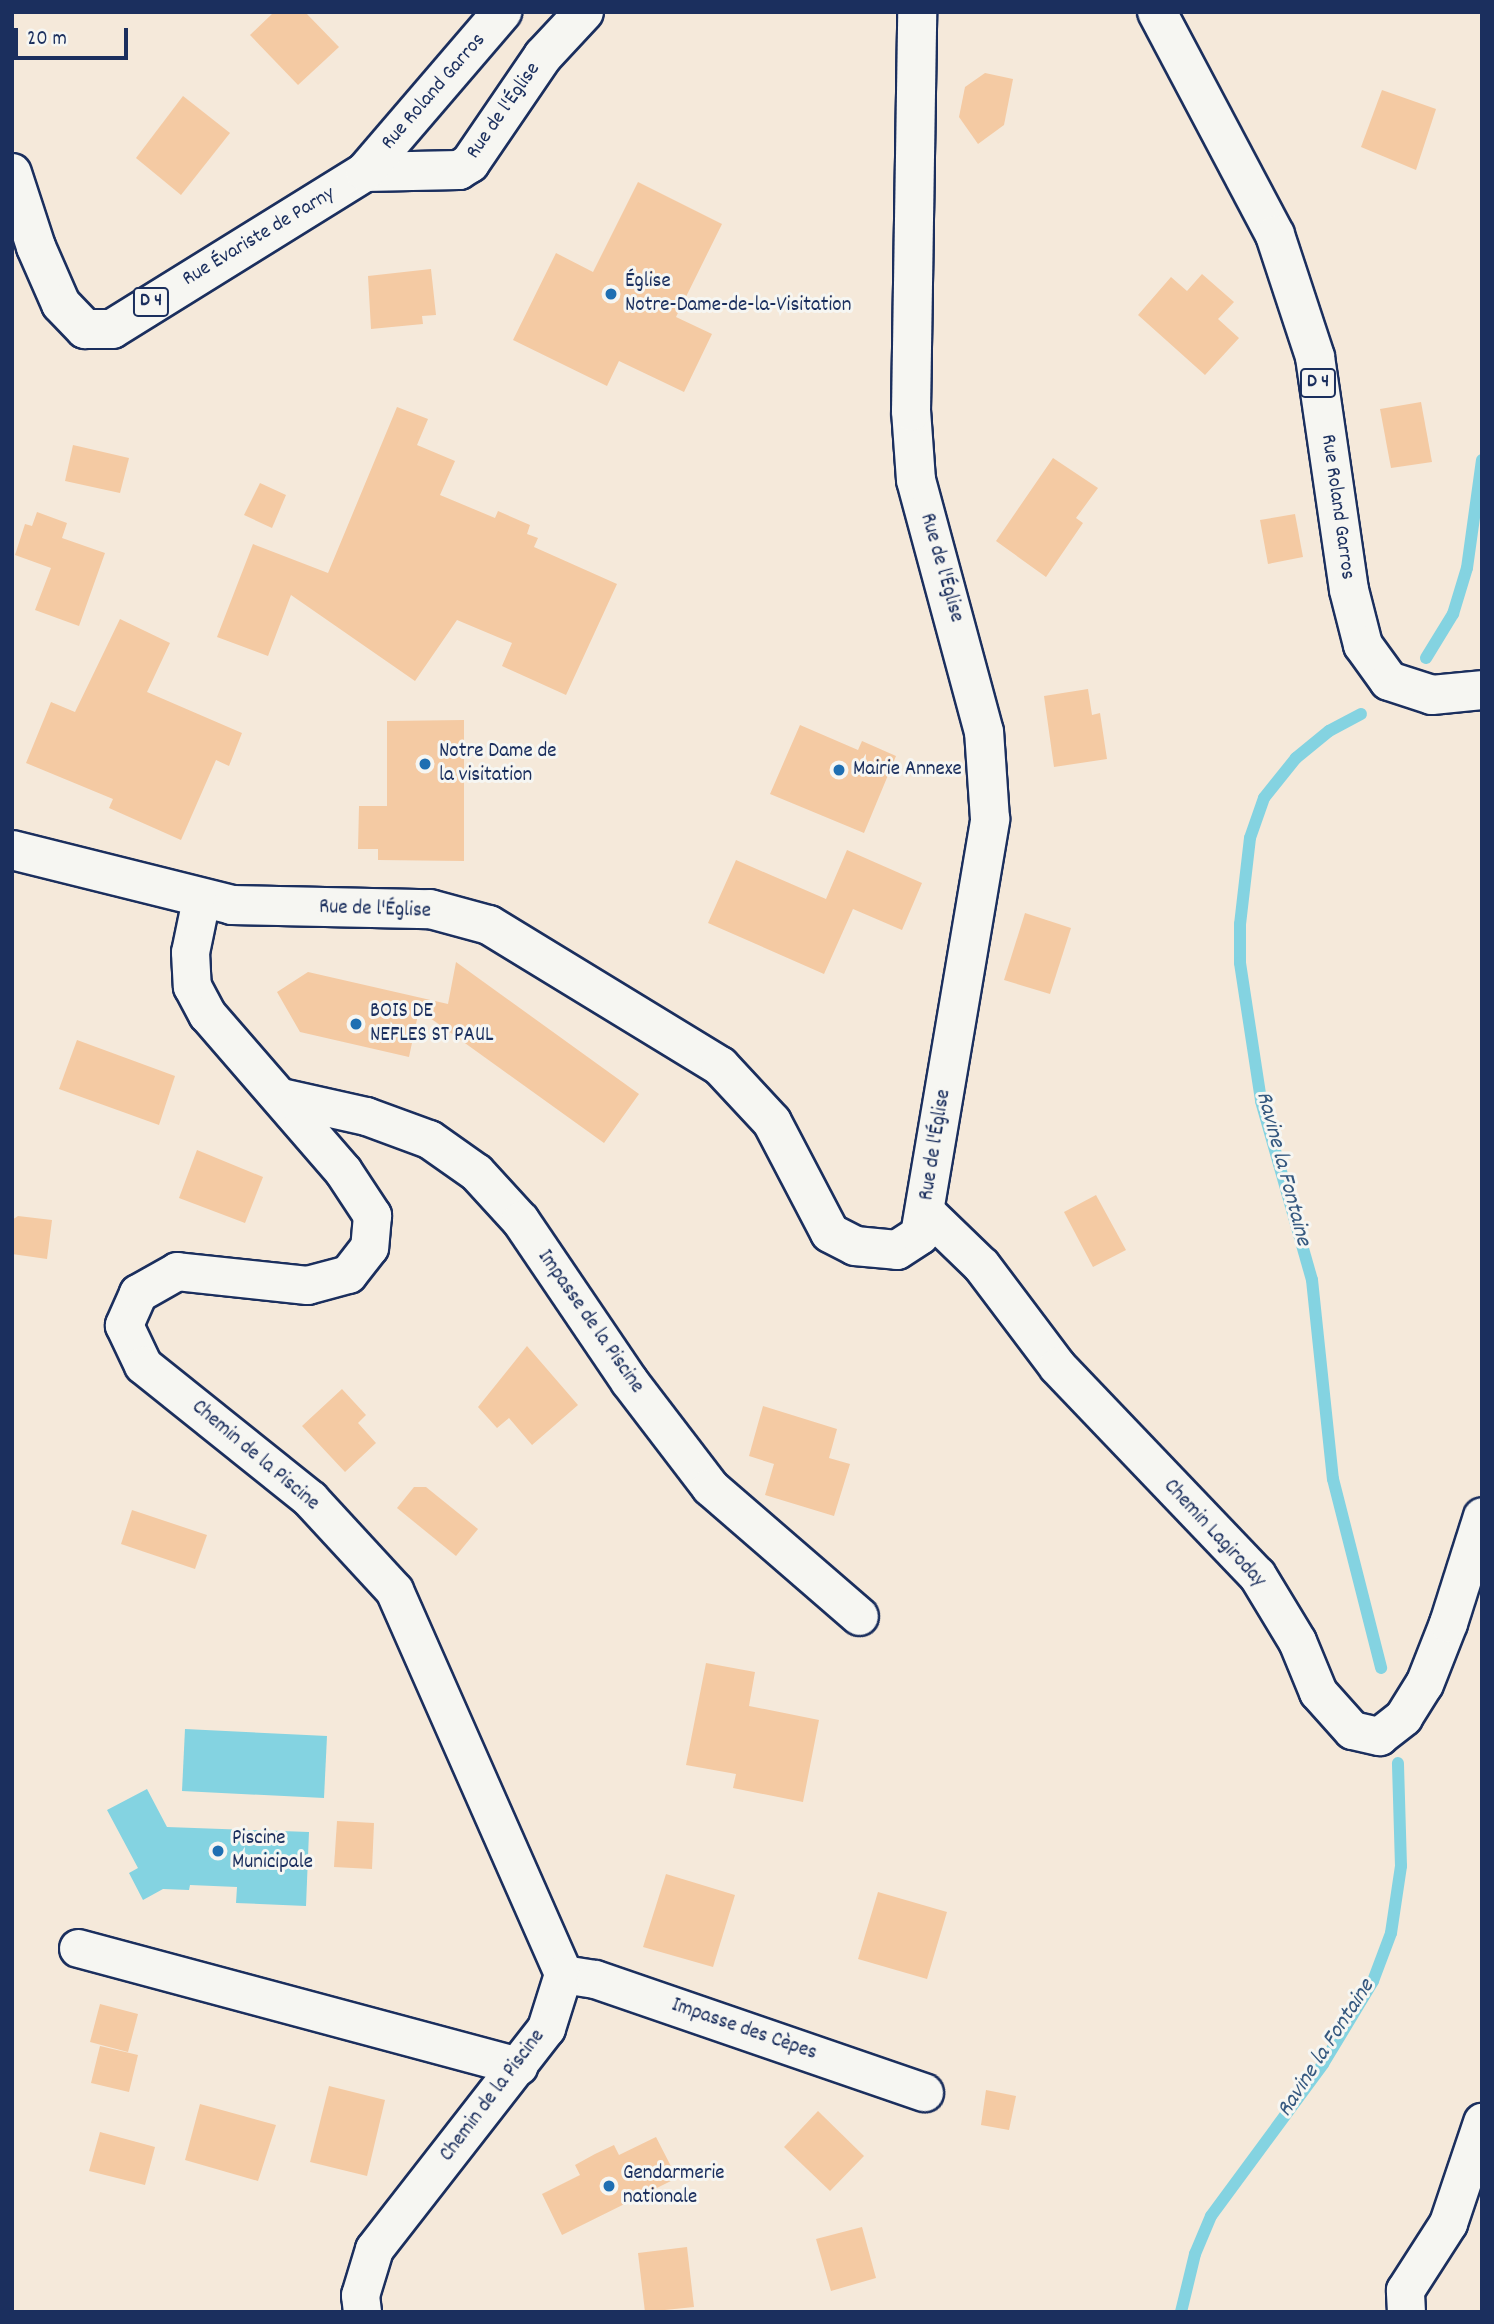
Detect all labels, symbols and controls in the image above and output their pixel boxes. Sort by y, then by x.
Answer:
scale bar [18,14,131,58]
text: 20 m [27,25,67,55]
street label: Rue Roland Garros [376,29,492,155]
street label: Rue de l'Église [462,58,546,164]
street label: Rue Évariste de Parny [178,182,340,292]
place label: Église Notre-Dame-de-la-Visitation [625,269,851,319]
road number: D 4 [132,286,170,318]
marker: Église Notre-Dame-de-la-Visitation [603,286,619,302]
road number: D 4 [1299,368,1337,398]
street label: Rue Roland Garros [1314,433,1360,581]
street label: Rue de l'Église [913,511,969,625]
place label: Notre Dame de la visitation [439,739,557,789]
marker: Notre Dame de la visitation [417,756,433,772]
place label: Mairie Annexe [853,757,962,783]
marker: Mairie Annexe [831,762,847,778]
street label: Rue de l'Église [319,895,431,925]
place label: BOIS DE NEFLES ST PAUL [370,999,494,1049]
marker: BOIS DE NEFLES ST PAUL [348,1016,364,1032]
street label: Rue de l'Église [915,1088,957,1202]
water label: Ravine la Fontaine [1248,1089,1316,1249]
street label: Impasse de la Piscine [531,1245,649,1399]
street label: Chemin de la Piscine [186,1395,324,1517]
street label: Chemin Lagiroday [1157,1475,1271,1593]
place label: Piscine Municipale [232,1826,313,1876]
marker: Piscine Municipale [210,1843,226,1859]
water label: Ravine la Fontaine [1272,1975,1382,2123]
street label: Impasse des Cèpes [668,1993,820,2067]
street label: Chemin de la Piscine [435,2025,551,2167]
place label: Gendarmerie nationale [623,2161,725,2211]
marker: Gendarmerie nationale [601,2178,617,2194]

